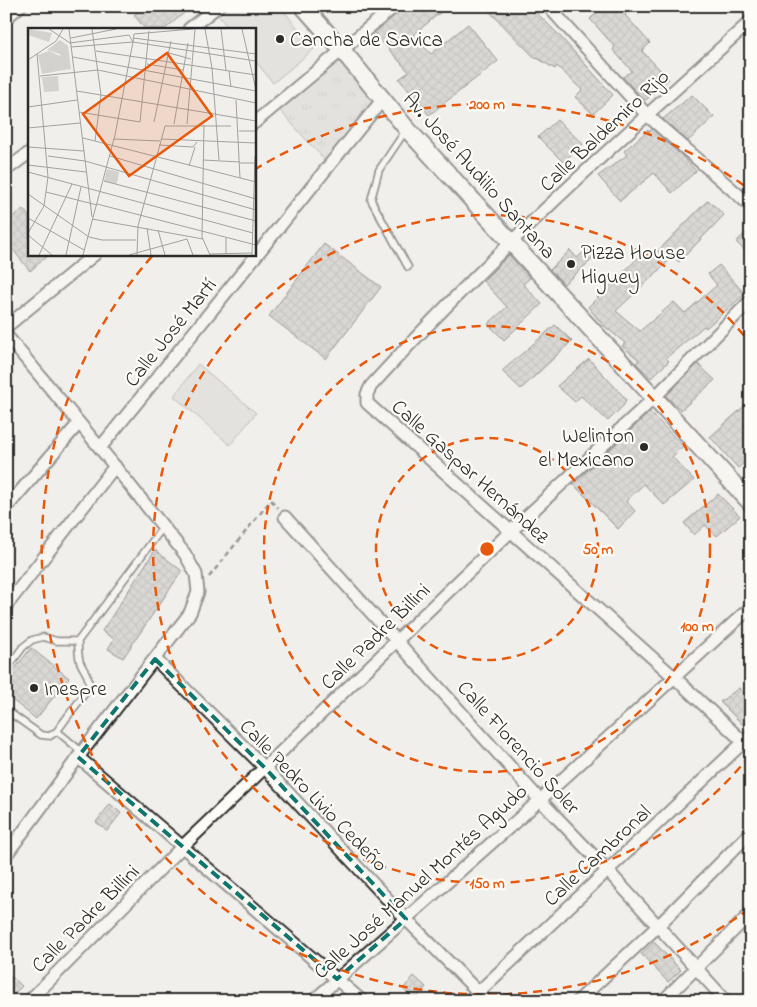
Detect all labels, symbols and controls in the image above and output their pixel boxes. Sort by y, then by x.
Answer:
place label: Cancha de Savica [290,26,443,56]
inset map [28,28,255,255]
marker: Cancha de Savica [274,33,286,45]
street label: Calle Baldemiro Rijo [534,63,677,200]
street label: Av. José Audilio Santana [395,86,562,267]
text: 200 m [468,94,505,116]
place label: Pizza House Higuey [581,239,686,295]
marker: Pizza House Higuey [565,258,577,270]
street label: Calle José Martí [118,272,225,394]
street label: Calle Gaspar Hernández [384,393,556,552]
place label: Welinton el Mexicano [539,422,634,476]
marker: Welinton el Mexicano [638,441,650,453]
text: 50 m [583,539,614,561]
centre of rings [478,540,496,558]
street label: Calle Padre Billini [315,577,438,698]
text: 100 m [680,616,714,638]
place label: Inespre [44,675,107,705]
street label: Calle Florencio Soler [449,675,586,822]
marker: Inespre [28,682,40,694]
street label: Calle Pedro Livio Cedeño [231,713,394,880]
street label: Calle José Manuel Montés Agudo [308,778,536,989]
street label: Calle Cambronal [538,799,659,914]
street label: Calle Padre Billini [25,858,147,980]
text: 150 m [469,873,505,895]

